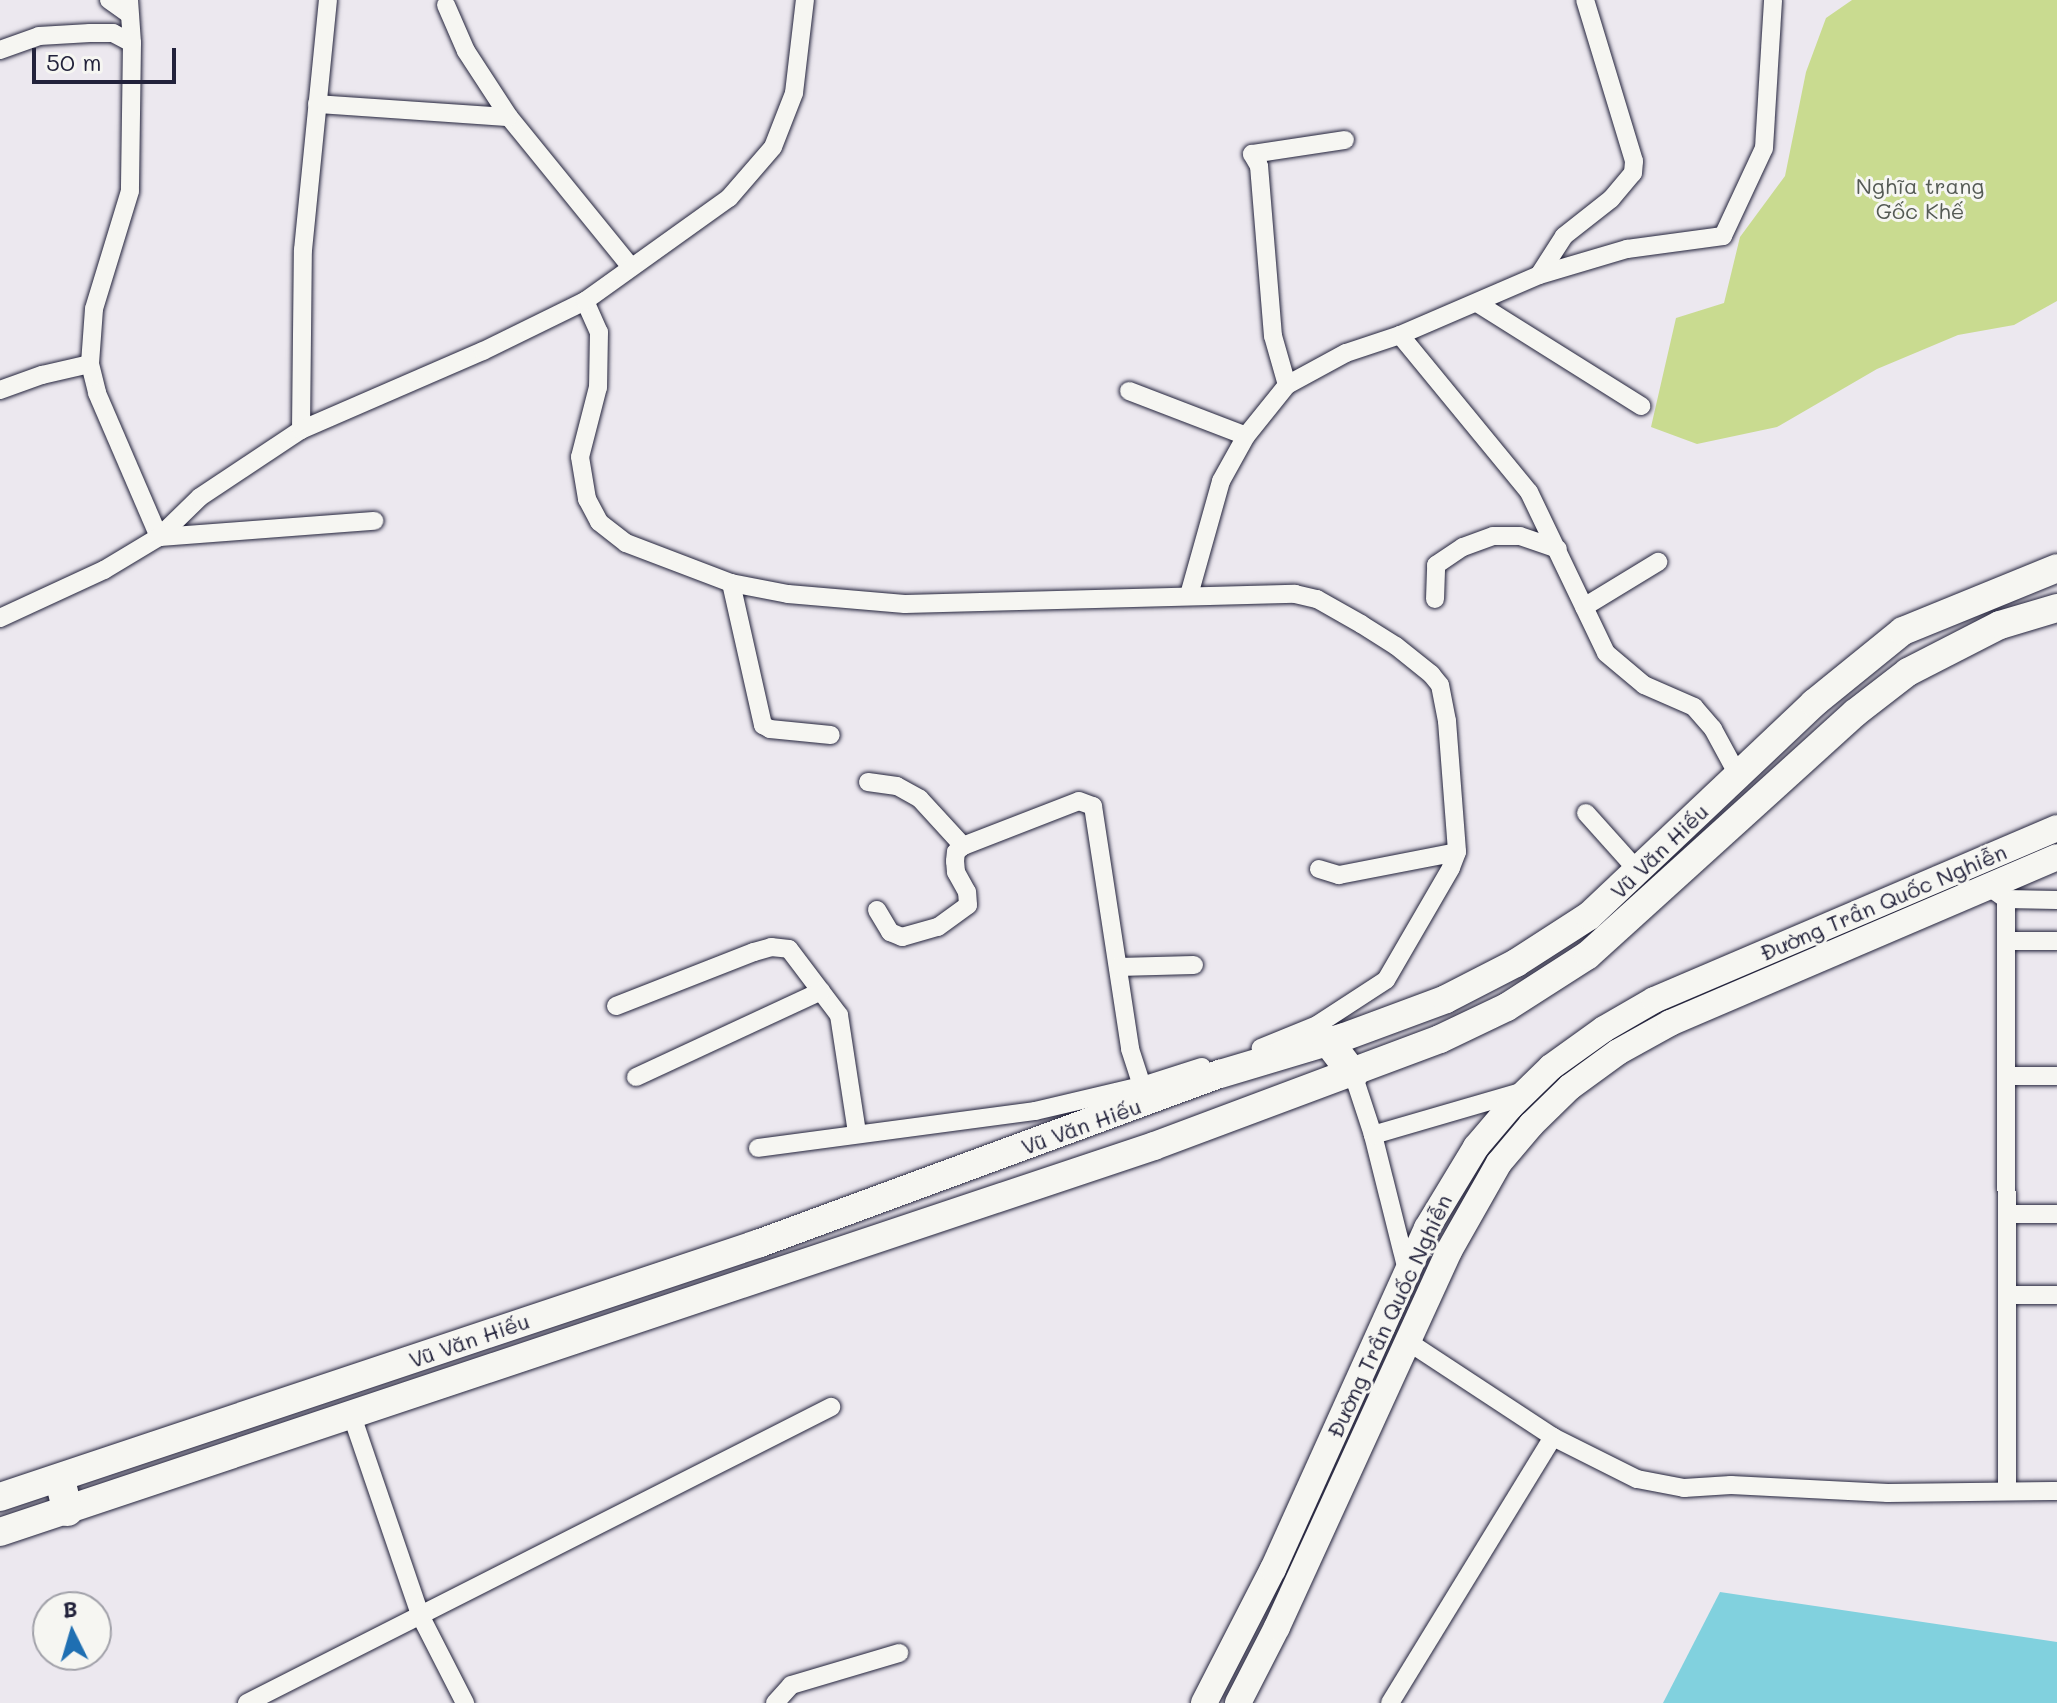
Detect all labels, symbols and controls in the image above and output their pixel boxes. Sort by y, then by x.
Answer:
scale bar [36,32,180,82]
text: 50 m [46,46,102,77]
park label: Nghĩa trang Gốc Khế [1856,172,1984,224]
street label: Vũ Văn Hiếu [1605,798,1713,904]
street label: Đường Trần Quốc Nghiễn [1756,838,2010,966]
street label: Vũ Văn Hiếu [1018,1092,1144,1160]
street label: Đường Trần Quốc Nghiễn [1321,1190,1457,1442]
street label: Vũ Văn Hiếu [405,1307,533,1373]
north arrow [32,1591,112,1671]
text: B [61,1593,79,1624]

